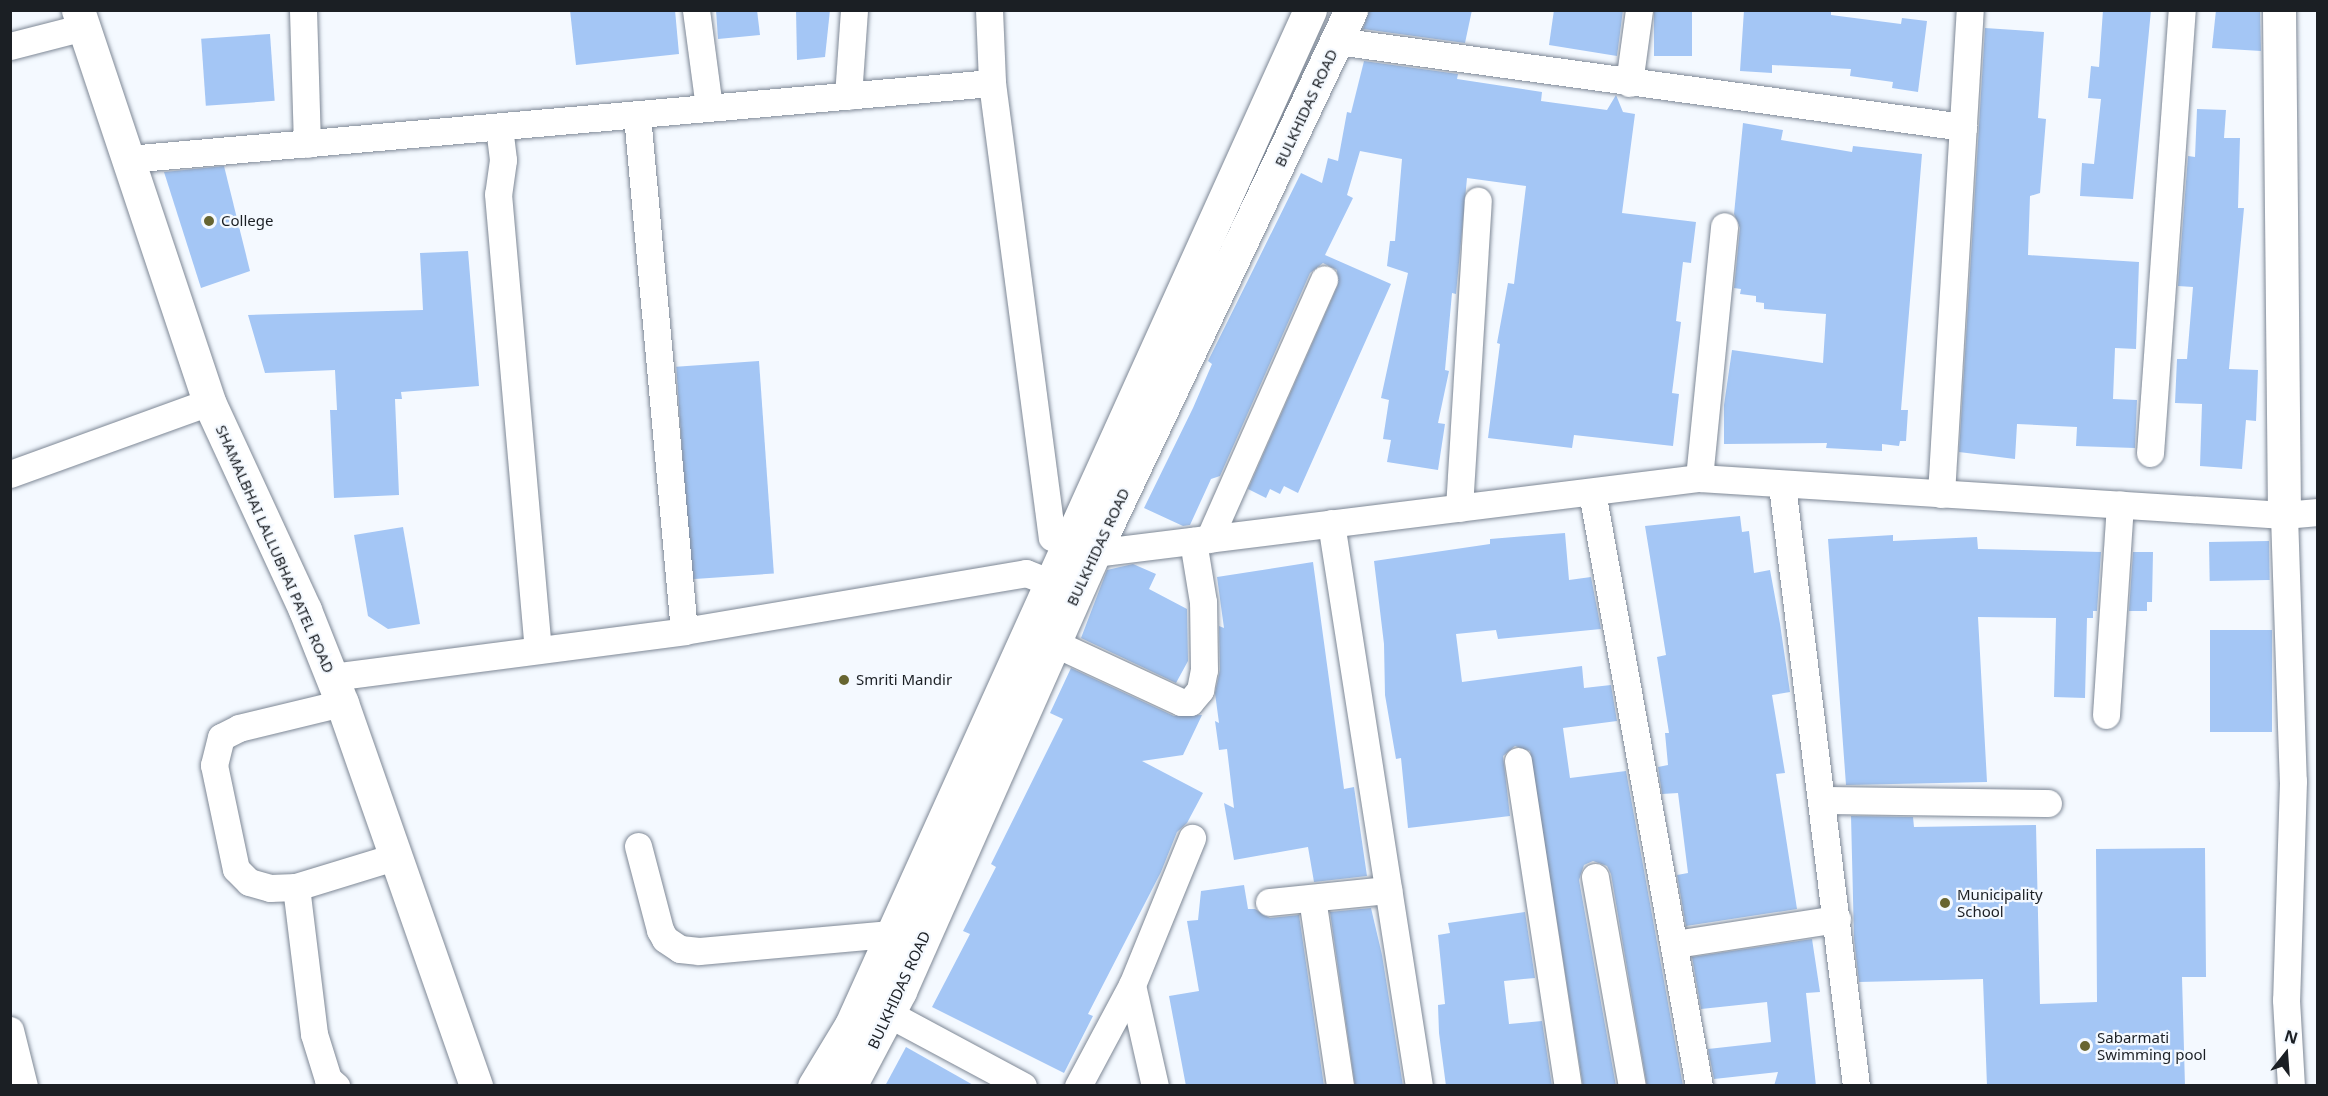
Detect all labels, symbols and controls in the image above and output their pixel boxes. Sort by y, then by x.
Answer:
street label: BULKHIDAS ROAD [1271,46,1341,170]
place label: College [221,212,273,230]
marker: College [202,214,216,228]
street label: SHAMALBHAI LALLUBHAI PATEL ROAD [212,422,338,676]
street label: BULKHIDAS ROAD [1063,485,1133,609]
place label: Smriti Mandir [856,671,952,689]
marker: Smriti Mandir [837,673,851,687]
place label: Municipality School [1957,885,2043,920]
marker: Municipality School [1938,896,1952,910]
street label: BULKHIDAS ROAD [864,928,934,1052]
north arrow [2256,1024,2316,1084]
text: N [2282,1024,2301,1049]
place label: Sabarmati Swimming pool [2097,1028,2206,1063]
marker: Sabarmati Swimming pool [2078,1039,2092,1053]

